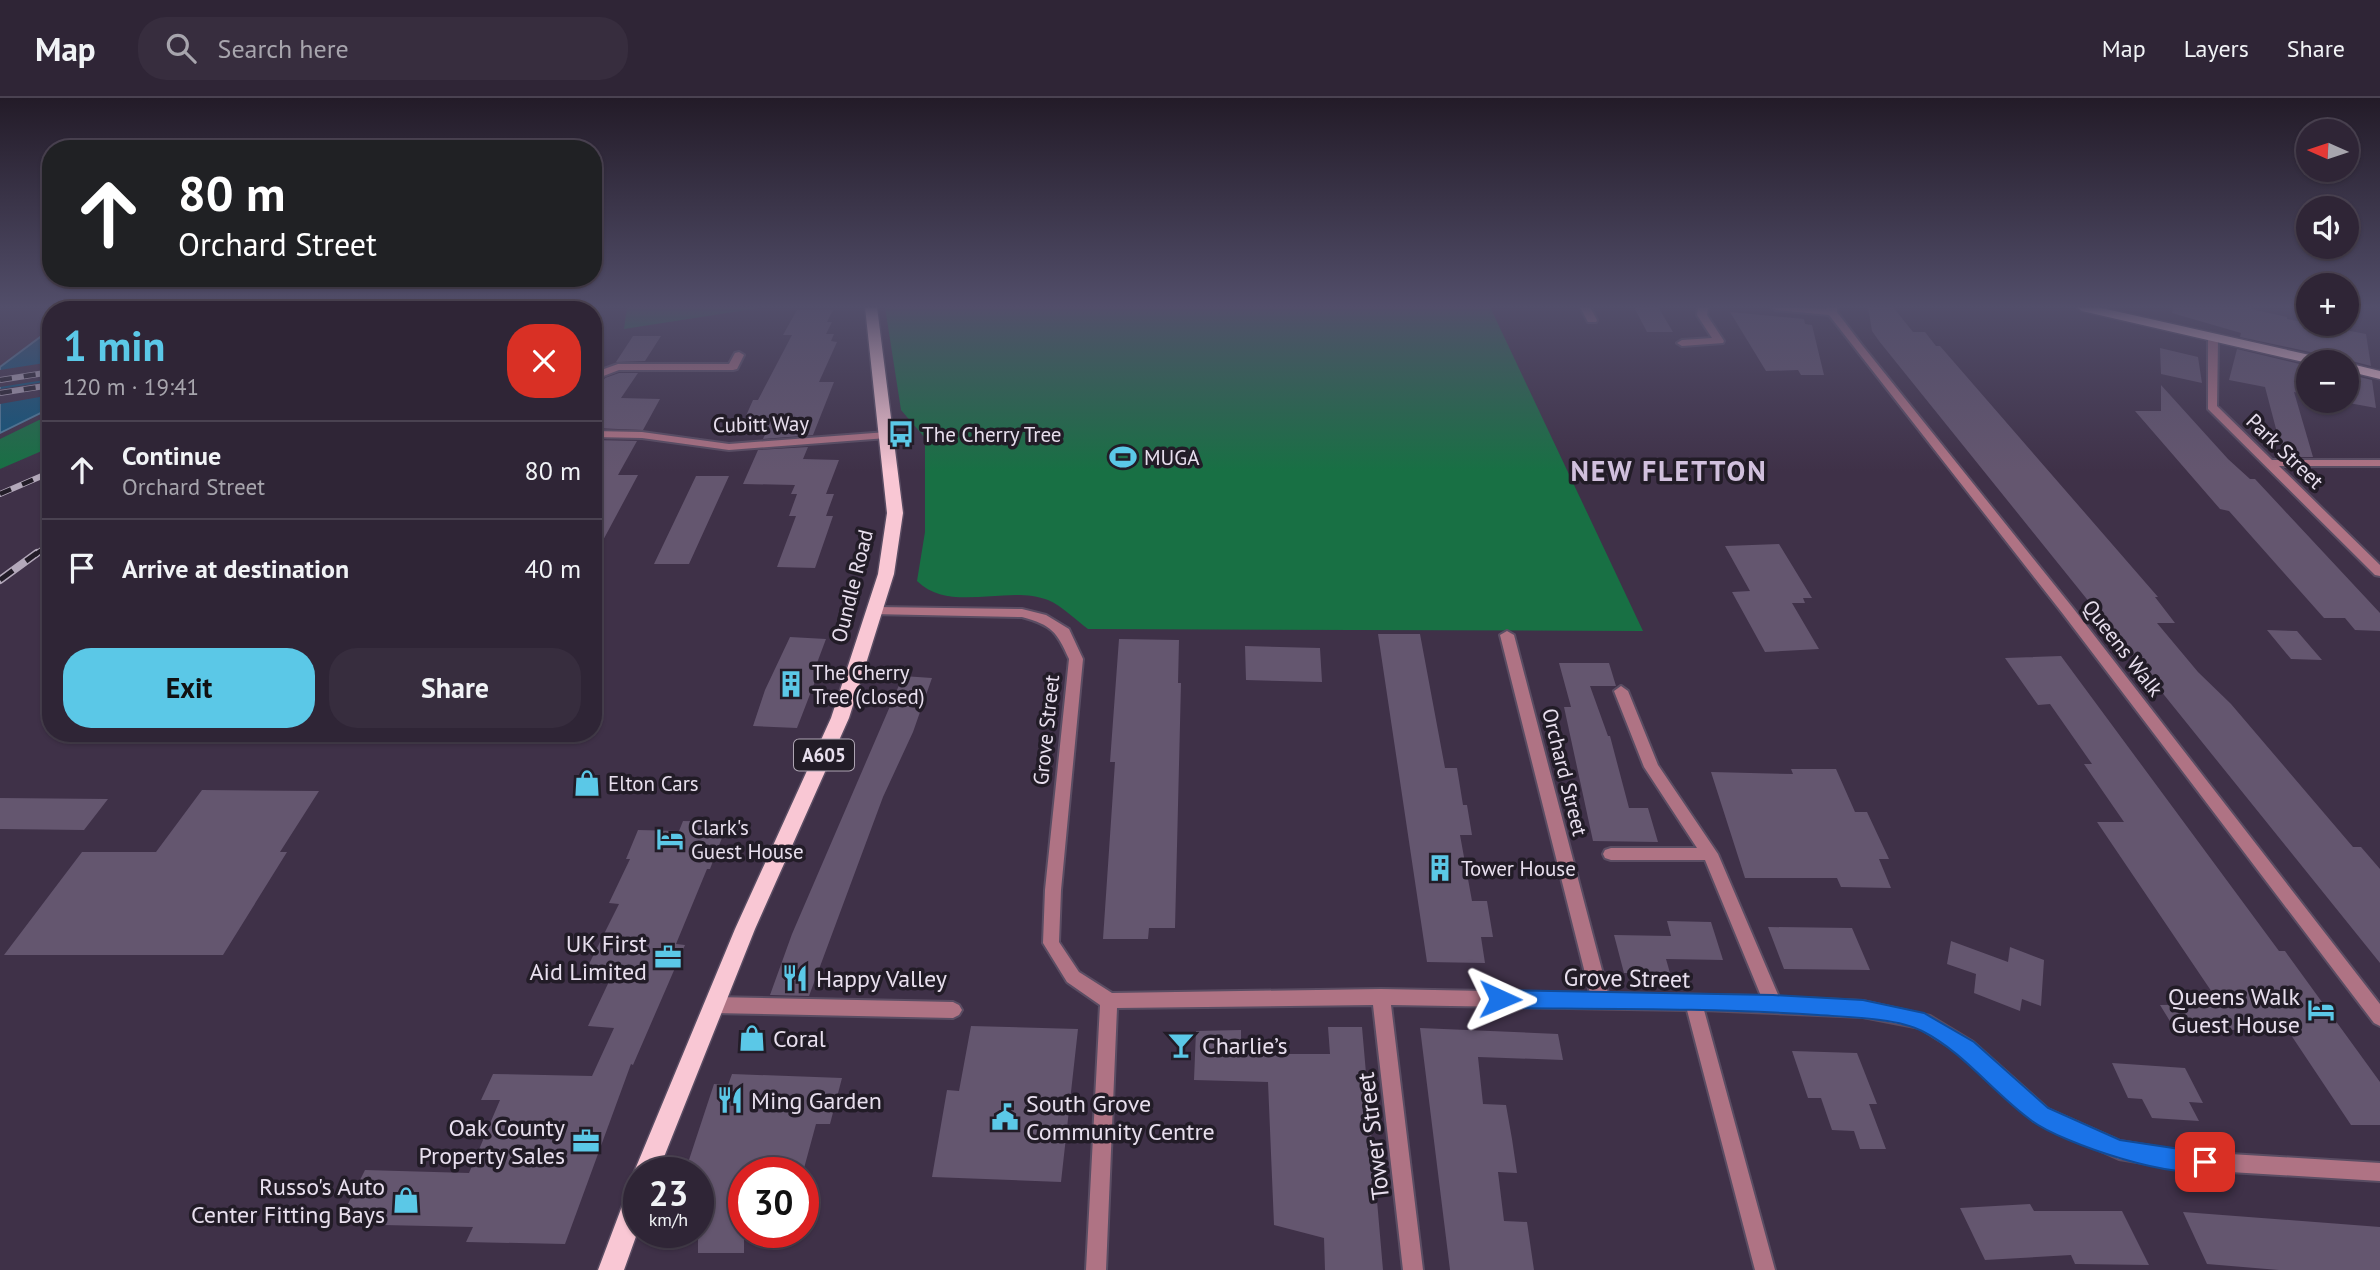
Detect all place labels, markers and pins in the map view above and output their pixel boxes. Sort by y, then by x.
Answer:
bus stop icon: The Cherry Tree [886,419,916,449]
place label: The Cherry Tree [922,421,1062,448]
sports icon: MUGA [1108,442,1138,472]
place label: MUGA [1144,444,1200,471]
place label: The Cherry Tree (closed) [812,659,925,710]
building icon: The Cherry Tree (closed) [776,669,806,699]
shop icon: Elton Cars [572,768,602,798]
place label: Elton Cars [608,770,699,797]
place label: Clark's Guest House [691,814,804,865]
hotel icon: Clark's Guest House [655,824,685,854]
building icon: Tower House [1425,853,1455,883]
place label: Tower House [1461,855,1576,882]
place label: UK First Aid Limited [529,928,647,987]
office icon: UK First Aid Limited [653,942,683,972]
restaurant icon: Happy Valley [780,963,810,993]
place label: Happy Valley [816,963,947,994]
place label: Queens Walk Guest House [2168,981,2301,1040]
hotel icon: Queens Walk Guest House [2306,995,2336,1025]
shop icon: Coral [737,1023,767,1053]
place label: Coral [773,1023,826,1054]
bar icon: Charlie’s [1166,1030,1196,1060]
place label: Charlie’s [1202,1030,1288,1061]
restaurant icon: Ming Garden [715,1085,745,1115]
place label: Ming Garden [751,1085,882,1116]
place label: South Grove Community Centre [1026,1088,1215,1147]
public building icon: South Grove Community Centre [990,1102,1020,1132]
place label: Oak County Property Sales [419,1112,565,1171]
office icon: Oak County Property Sales [571,1126,601,1156]
pin [2175,1132,2235,1192]
place label: Russo's Auto Center Fitting Bays [191,1171,385,1230]
shop icon: Russo's Auto Center Fitting Bays [391,1185,421,1215]

